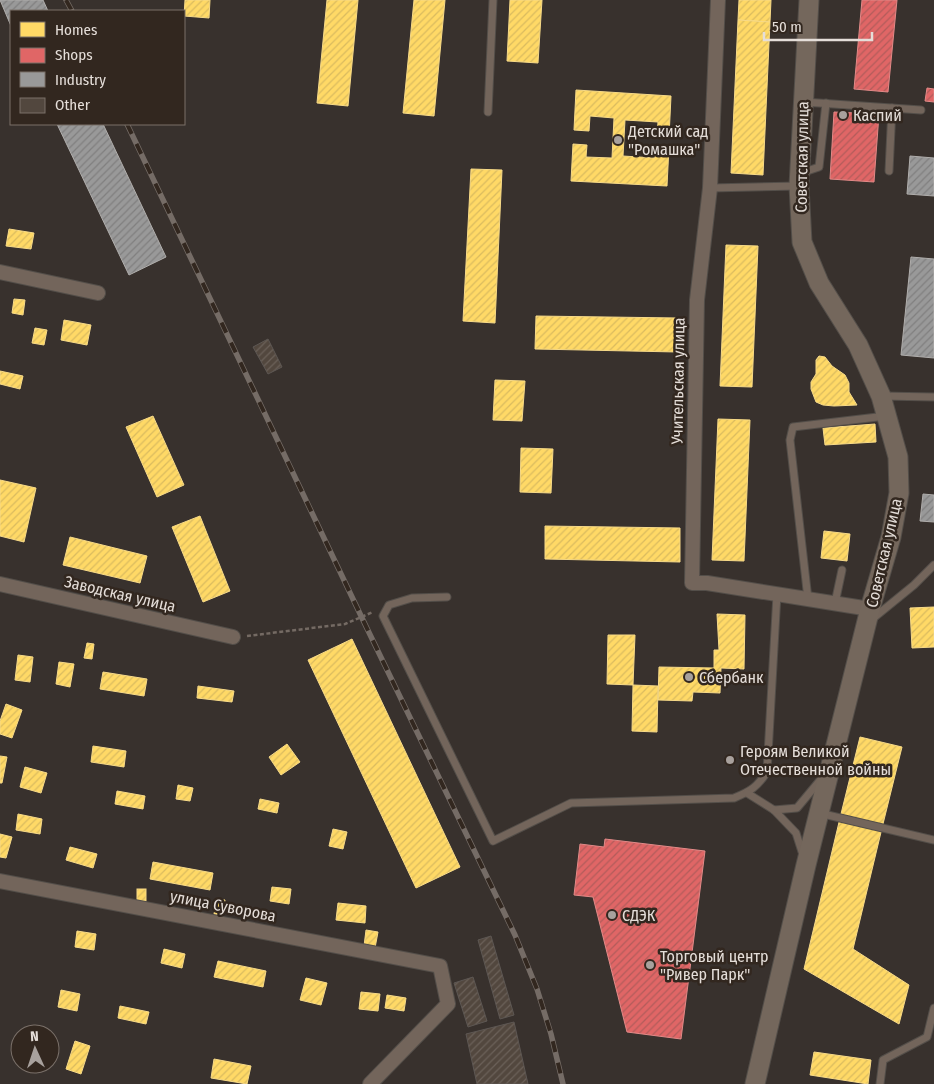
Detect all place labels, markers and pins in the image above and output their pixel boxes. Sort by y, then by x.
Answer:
place label: Каспий [853,106,902,125]
marker: Каспий [837,109,849,121]
place label: Детский сад "Ромашка" [627,122,708,159]
marker: Детский сад "Ромашка" [612,134,624,146]
place label: Сбербанк [699,668,764,687]
marker: Сбербанк [683,671,695,683]
place label: Героям Великой Отечественной войны [740,742,891,779]
marker: Героям Великой Отечественной войны [724,754,736,766]
place label: СДЭК [622,906,656,925]
marker: СДЭК [606,909,618,921]
place label: Торговый центр "Ривер Парк" [660,947,768,984]
marker: Торговый центр "Ривер Парк" [644,959,656,971]

